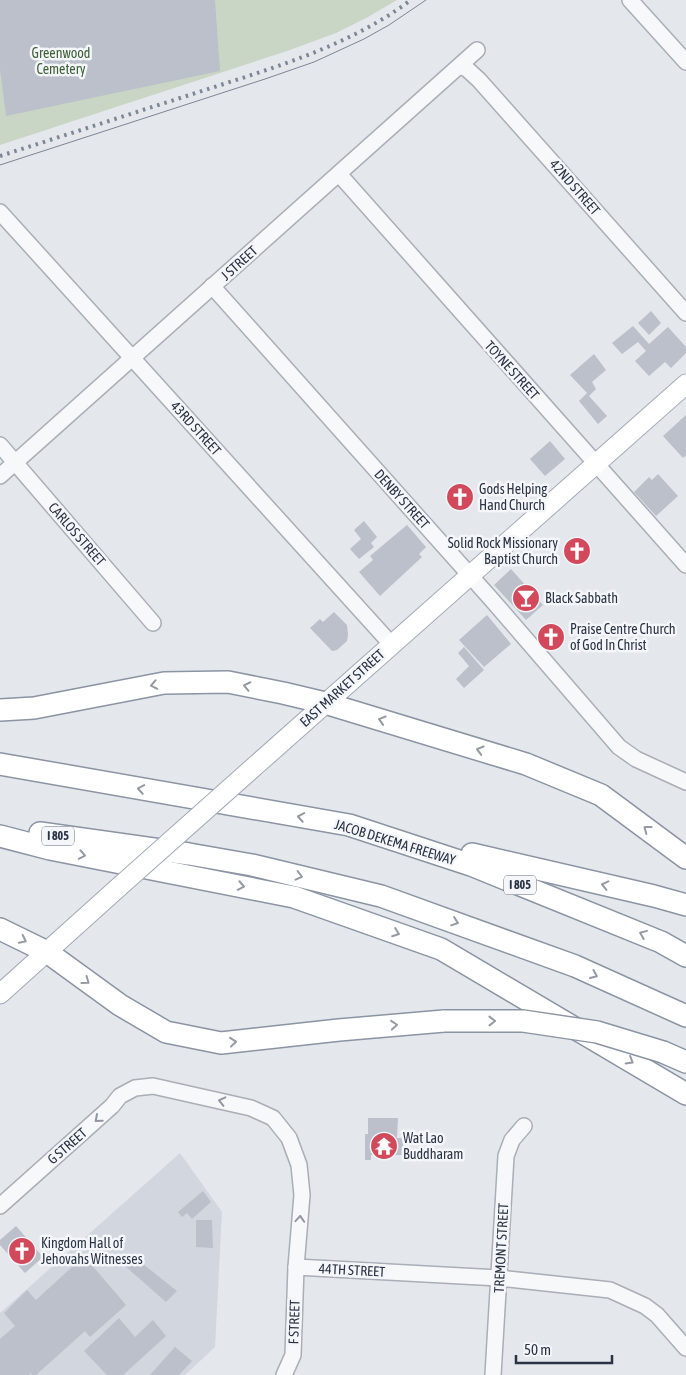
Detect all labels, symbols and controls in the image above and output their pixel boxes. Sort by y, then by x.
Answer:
park label: Greenwood Cemetery [32,45,91,77]
street label: 42ND STREET [547,156,603,218]
street label: J STREET [217,243,261,283]
street label: TOYNE STREET [482,337,542,403]
street label: 43RD STREET [168,398,224,458]
street label: DENBY STREET [371,466,433,532]
place label: Gods Helping Hand Church [479,481,547,513]
church icon: Gods Helping Hand Church [445,482,475,512]
street label: CARLOS STREET [45,499,109,569]
place label: Solid Rock Missionary Baptist Church [448,535,558,567]
church icon: Solid Rock Missionary Baptist Church [562,536,592,566]
bar icon: Black Sabbath [511,583,541,613]
place label: Black Sabbath [545,590,618,606]
place label: Praise Centre Church of God In Christ [570,621,676,653]
church icon: Praise Centre Church of God In Christ [536,622,566,652]
street label: EAST MARKET STREET [297,646,387,730]
one-way arrow [149,679,158,689]
one-way arrow [243,681,252,692]
one-way arrow [378,716,386,726]
one-way arrow [476,745,484,755]
one-way arrow [137,784,146,794]
one-way arrow [297,812,306,822]
street label: JACOB DEKEMA FREEWAY [333,816,458,868]
road number: I 805 [42,826,74,846]
one-way arrow [644,827,653,835]
one-way arrow [77,849,86,860]
one-way arrow [295,870,304,881]
road number: I 805 [504,876,536,894]
one-way arrow [600,880,609,891]
one-way arrow [237,881,245,891]
one-way arrow [450,916,459,926]
one-way arrow [392,927,400,937]
one-way arrow [639,930,648,940]
one-way arrow [18,934,27,944]
one-way arrow [589,968,598,979]
one-way arrow [80,975,90,984]
one-way arrow [489,1016,497,1026]
one-way arrow [391,1020,399,1031]
one-way arrow [229,1037,237,1048]
one-way arrow [625,1055,634,1065]
one-way arrow [217,1096,226,1107]
one-way arrow [95,1113,104,1122]
street label: G STREET [44,1125,90,1167]
place label: Wat Lao Buddharam [403,1130,463,1162]
temple icon: Wat Lao Buddharam [369,1131,399,1161]
street label: TREMONT STREET [491,1203,511,1293]
one-way arrow [294,1214,305,1222]
place label: Kingdom Hall of Jehovahs Witnesses [41,1235,143,1267]
church icon: Kingdom Hall of Jehovahs Witnesses [7,1236,37,1266]
street label: 44TH STREET [318,1260,386,1280]
street label: F STREET [285,1299,303,1345]
scale bar [516,1332,612,1364]
text: 50 m [524,1341,551,1358]

